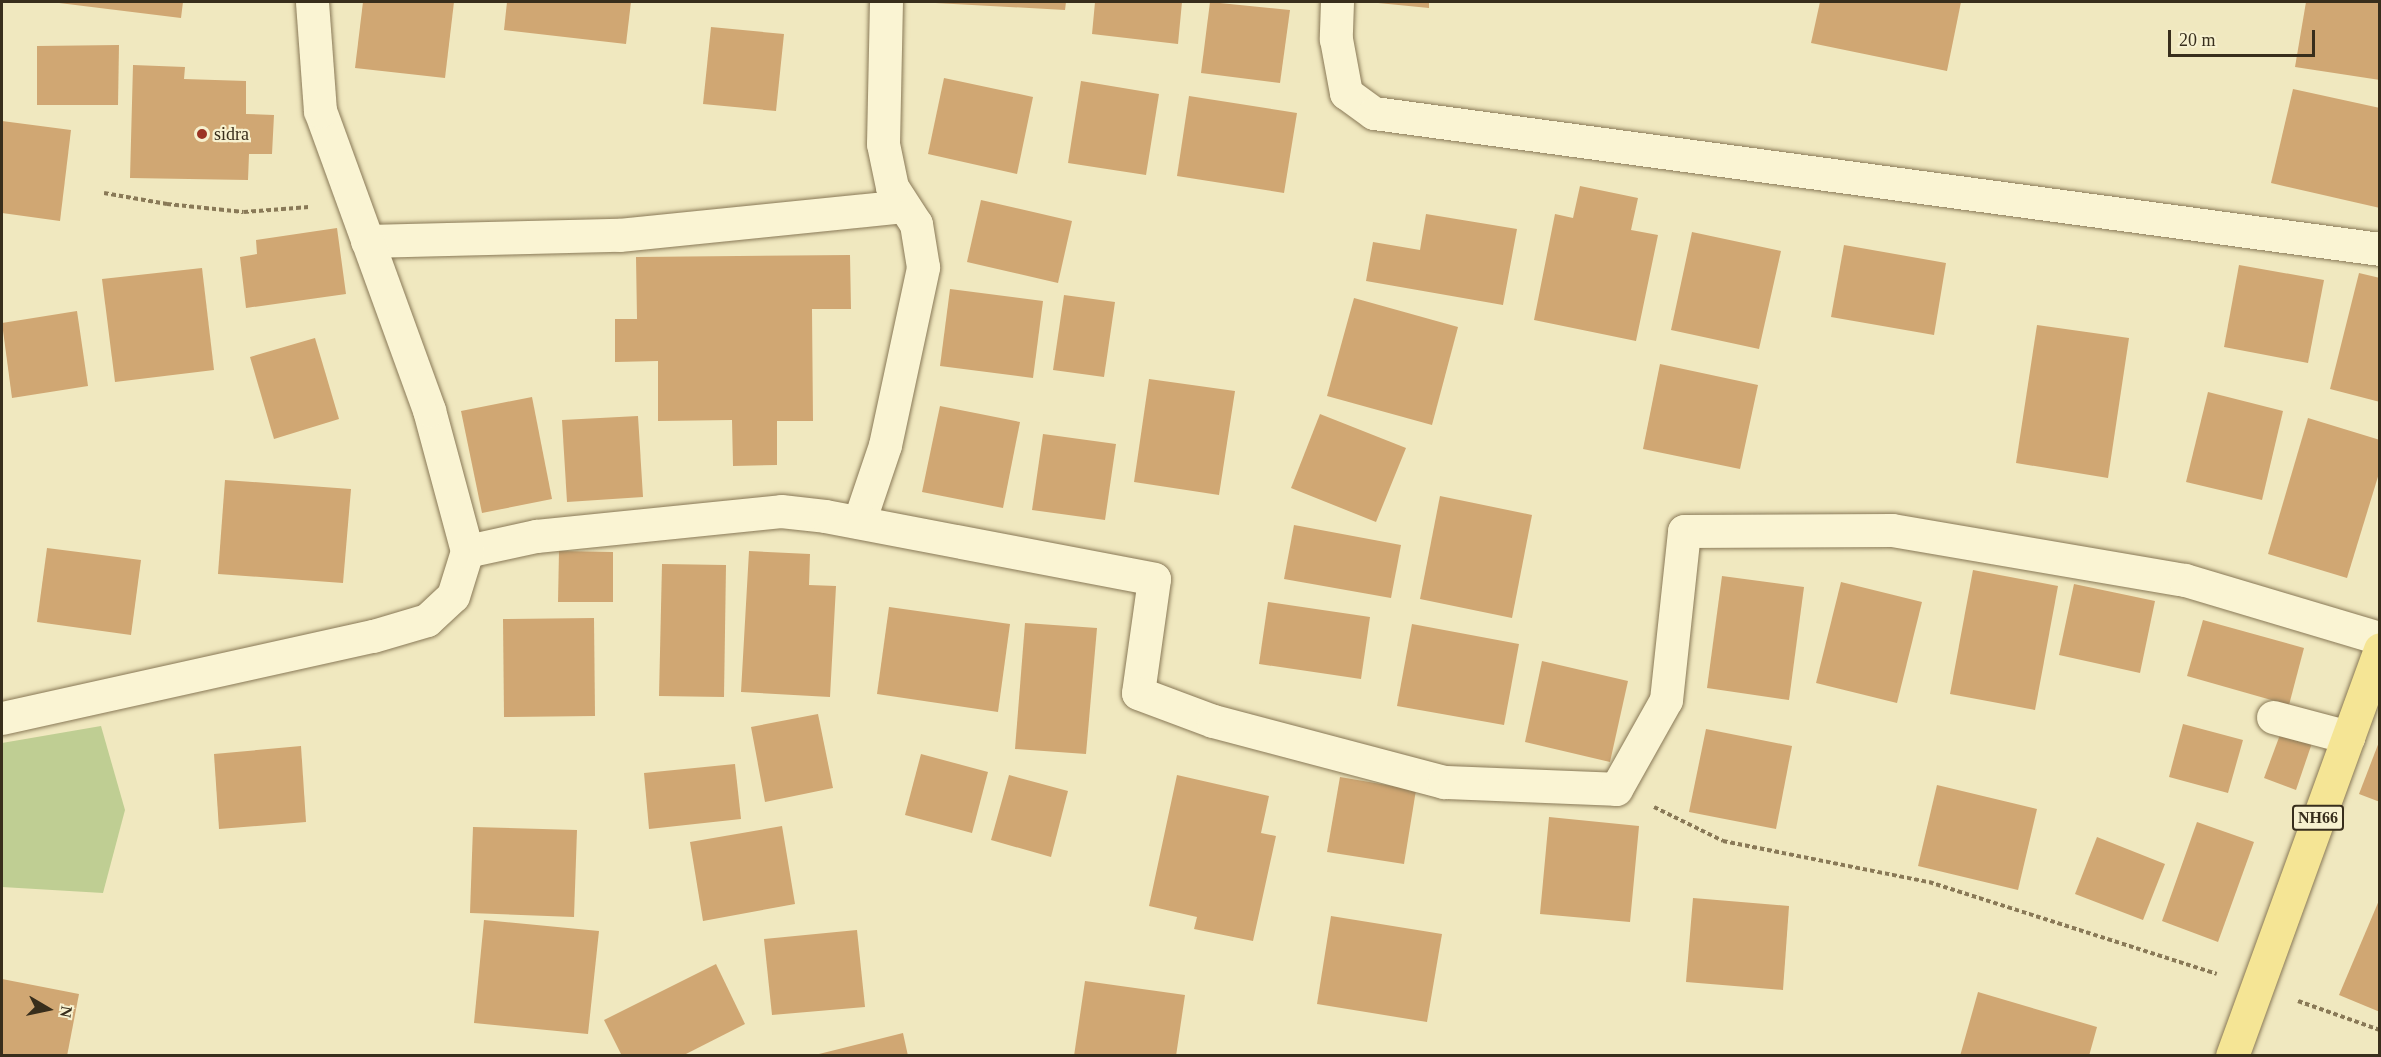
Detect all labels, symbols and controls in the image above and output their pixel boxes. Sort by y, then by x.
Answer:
scale bar [2171,18,2318,56]
text: 20 m [2179,30,2216,50]
place label: sidra [214,123,249,145]
marker: sidra [195,127,209,141]
road number: NH66 [2291,805,2345,831]
north arrow [18,979,78,1039]
text: N [57,1005,76,1019]

